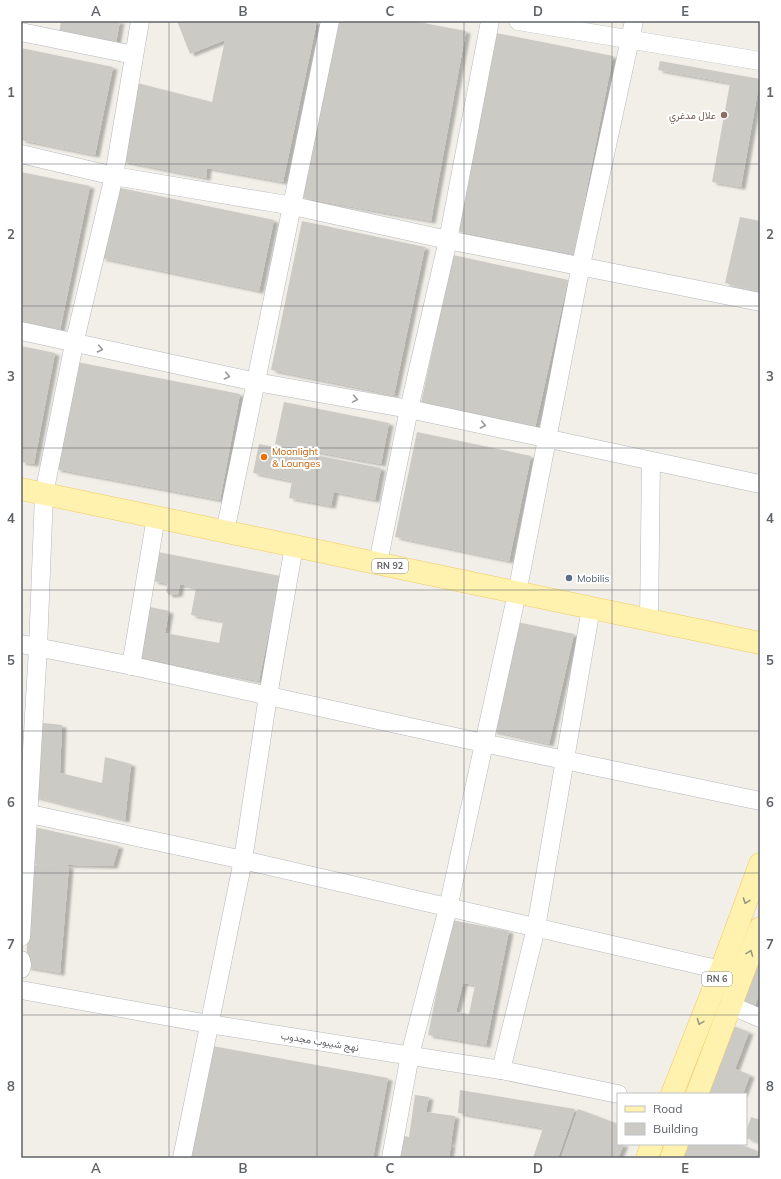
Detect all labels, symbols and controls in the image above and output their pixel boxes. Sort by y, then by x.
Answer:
text: A [91,3,101,19]
text: B [239,3,248,19]
text: C [386,3,395,19]
text: D [533,3,543,19]
text: E [681,3,689,19]
text: 1 [7,84,15,100]
text: 1 [766,84,774,100]
place label: علال مدغري [669,109,716,124]
marker: علال مدغري [719,110,729,120]
text: 2 [7,226,15,242]
text: 2 [766,226,774,242]
one-way arrow [97,345,103,353]
text: 3 [7,368,15,384]
text: 3 [766,368,774,384]
one-way arrow [224,371,230,379]
one-way arrow [352,395,358,403]
one-way arrow [479,420,486,428]
place label: Moonlight & Lounges [272,445,321,470]
marker: Moonlight & Lounges [259,452,269,462]
text: 4 [7,510,15,526]
text: 4 [766,510,774,526]
road number: RN 92 [372,559,408,573]
place label: Mobilis [577,572,609,585]
marker: Mobilis [564,573,574,583]
text: 5 [7,652,15,668]
text: 5 [766,652,774,668]
text: 6 [7,794,15,810]
text: 6 [766,794,774,810]
one-way arrow [743,897,751,904]
text: 7 [7,936,15,952]
text: 7 [766,936,774,952]
one-way arrow [746,949,754,956]
road number: RN 6 [702,972,732,986]
one-way arrow [697,1019,705,1026]
street label: نهج شيبوب مجدوب [280,1029,360,1054]
text: 8 [7,1078,15,1094]
text: 8 [766,1078,774,1094]
legend [617,1093,747,1145]
text: Road [653,1101,682,1116]
text: Building [653,1121,698,1136]
text: A [91,1160,101,1176]
text: B [239,1160,248,1176]
text: C [386,1160,395,1176]
text: D [533,1160,543,1176]
text: E [681,1160,689,1176]

